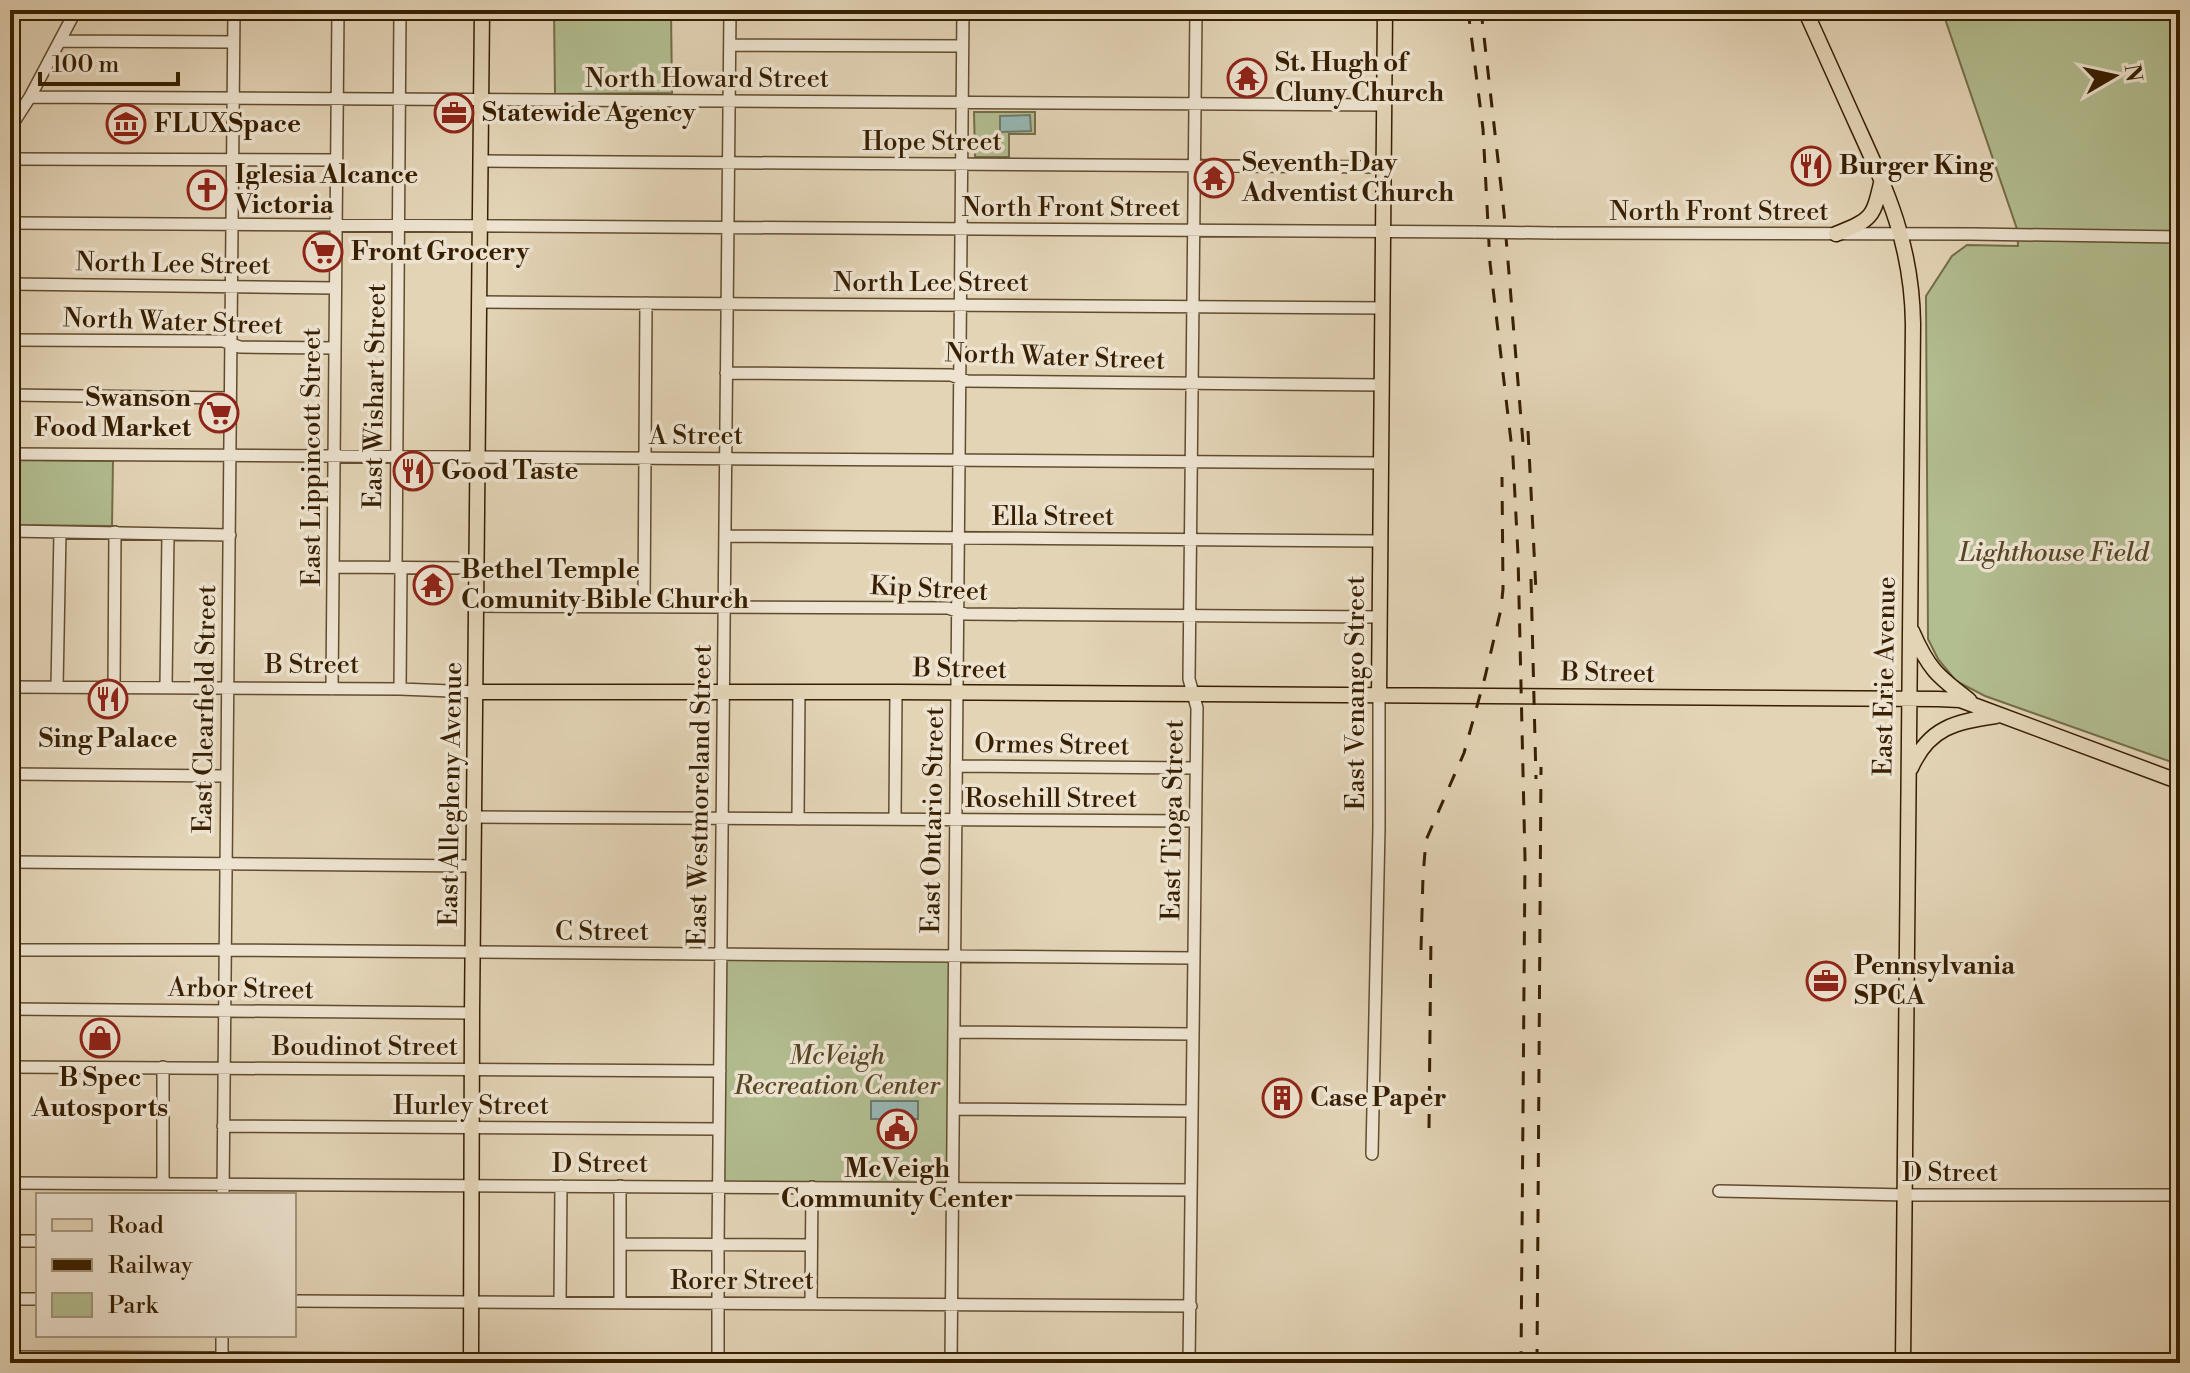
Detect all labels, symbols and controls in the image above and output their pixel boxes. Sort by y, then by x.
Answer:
scale bar [40,36,178,86]
north arrow [2074,36,2154,116]
place label: St. Hugh of Cluny Church [1275,47,1444,109]
text: 100 m [52,50,119,80]
temple icon: St. Hugh of Cluny Church [1226,57,1268,99]
text: N [2118,62,2147,84]
street label: North Howard Street [585,63,829,95]
office icon: Statewide Agency [433,92,475,134]
place label: Statewide Agency [482,97,696,129]
museum icon: FLUXSpace [105,103,147,145]
place label: FLUXSpace [154,108,301,140]
street label: Hope Street [862,126,1002,158]
restaurant icon: Burger King [1790,145,1832,187]
place label: Seventh-Day Adventist Church [1241,147,1454,209]
place label: Burger King [1839,150,1995,182]
temple icon: Seventh-Day Adventist Church [1193,157,1235,199]
place label: Iglesia Alcance Victoria [234,159,418,221]
church icon: Iglesia Alcance Victoria [186,169,228,211]
street label: North Front Street [962,192,1180,224]
street label: North Front Street [1610,196,1828,228]
supermarket icon: Front Grocery [302,231,344,273]
place label: Front Grocery [351,236,530,268]
street label: North Lee Street [75,246,271,282]
street label: North Lee Street [833,267,1029,299]
street label: East Wishart Street [357,283,393,509]
street label: North Water Street [62,302,284,342]
street label: East Lippincott Street [296,327,328,587]
street label: North Water Street [944,337,1166,377]
place label: Swanson Food Market [34,382,192,444]
supermarket icon: Swanson Food Market [198,392,240,434]
street label: A Street [648,420,743,452]
restaurant icon: Good Taste [392,450,434,492]
place label: Good Taste [441,455,578,487]
street label: Ella Street [992,501,1114,533]
park label: Lighthouse Field [1958,537,2150,569]
place label: Bethel Temple Comunity Bible Church [461,554,749,616]
temple icon: Bethel Temple Comunity Bible Church [412,564,454,606]
street label: Kip Street [869,570,989,608]
street label: East Venango Street [1340,576,1372,811]
street label: East Erie Avenue [1867,576,1903,776]
street label: East Clearfield Street [187,584,223,834]
street label: East Westmoreland Street [681,644,719,946]
street label: B Street [264,649,359,681]
street label: B Street [912,652,1007,686]
street label: B Street [1560,656,1655,690]
street label: East Allegheny Avenue [433,661,469,927]
restaurant icon: Sing Palace [87,678,129,720]
street label: East Ontario Street [915,706,951,934]
street label: East Tioga Street [1155,719,1191,921]
place label: Sing Palace [38,723,178,755]
street label: Ormes Street [974,728,1130,762]
street label: Rosehill Street [965,783,1137,815]
street label: C Street [555,916,649,948]
place label: Pennsylvania SPCA [1854,950,2016,1012]
office icon: Pennsylvania SPCA [1805,960,1847,1002]
street label: Arbor Street [167,972,314,1006]
shop icon: B Spec Autosports [79,1017,121,1059]
street label: Boudinot Street [271,1031,458,1063]
park label: McVeigh Recreation Center [733,1040,941,1102]
place label: B Spec Autosports [31,1062,168,1124]
building icon: Case Paper [1261,1077,1303,1119]
place label: Case Paper [1310,1082,1447,1114]
street label: Hurley Street [393,1090,549,1122]
public building icon: McVeigh Community Center [876,1108,918,1150]
street label: D Street [552,1148,648,1180]
place label: McVeigh Community Center [781,1153,1013,1215]
street label: D Street [1902,1157,1998,1189]
legend [36,1193,296,1337]
text: Road [108,1211,164,1241]
text: Railway [108,1251,193,1281]
street label: Rorer Street [670,1265,814,1297]
text: Park [108,1291,159,1321]

